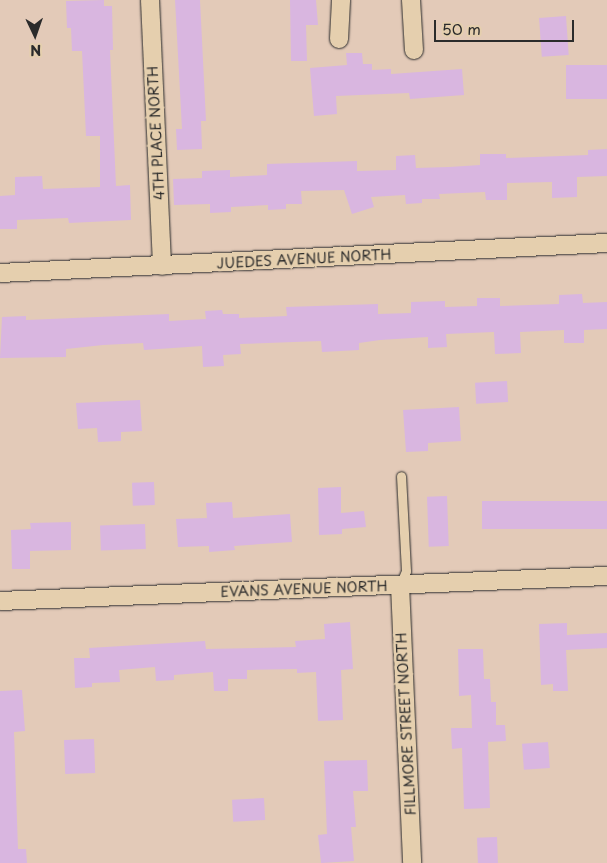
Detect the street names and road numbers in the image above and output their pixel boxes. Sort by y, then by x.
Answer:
street label: 4TH PLACE NORTH [144,65,168,201]
street label: JUEDES AVENUE NORTH [216,246,392,272]
street label: EVANS AVENUE NORTH [220,578,388,600]
street label: FILLMORE STREET NORTH [393,630,419,818]

